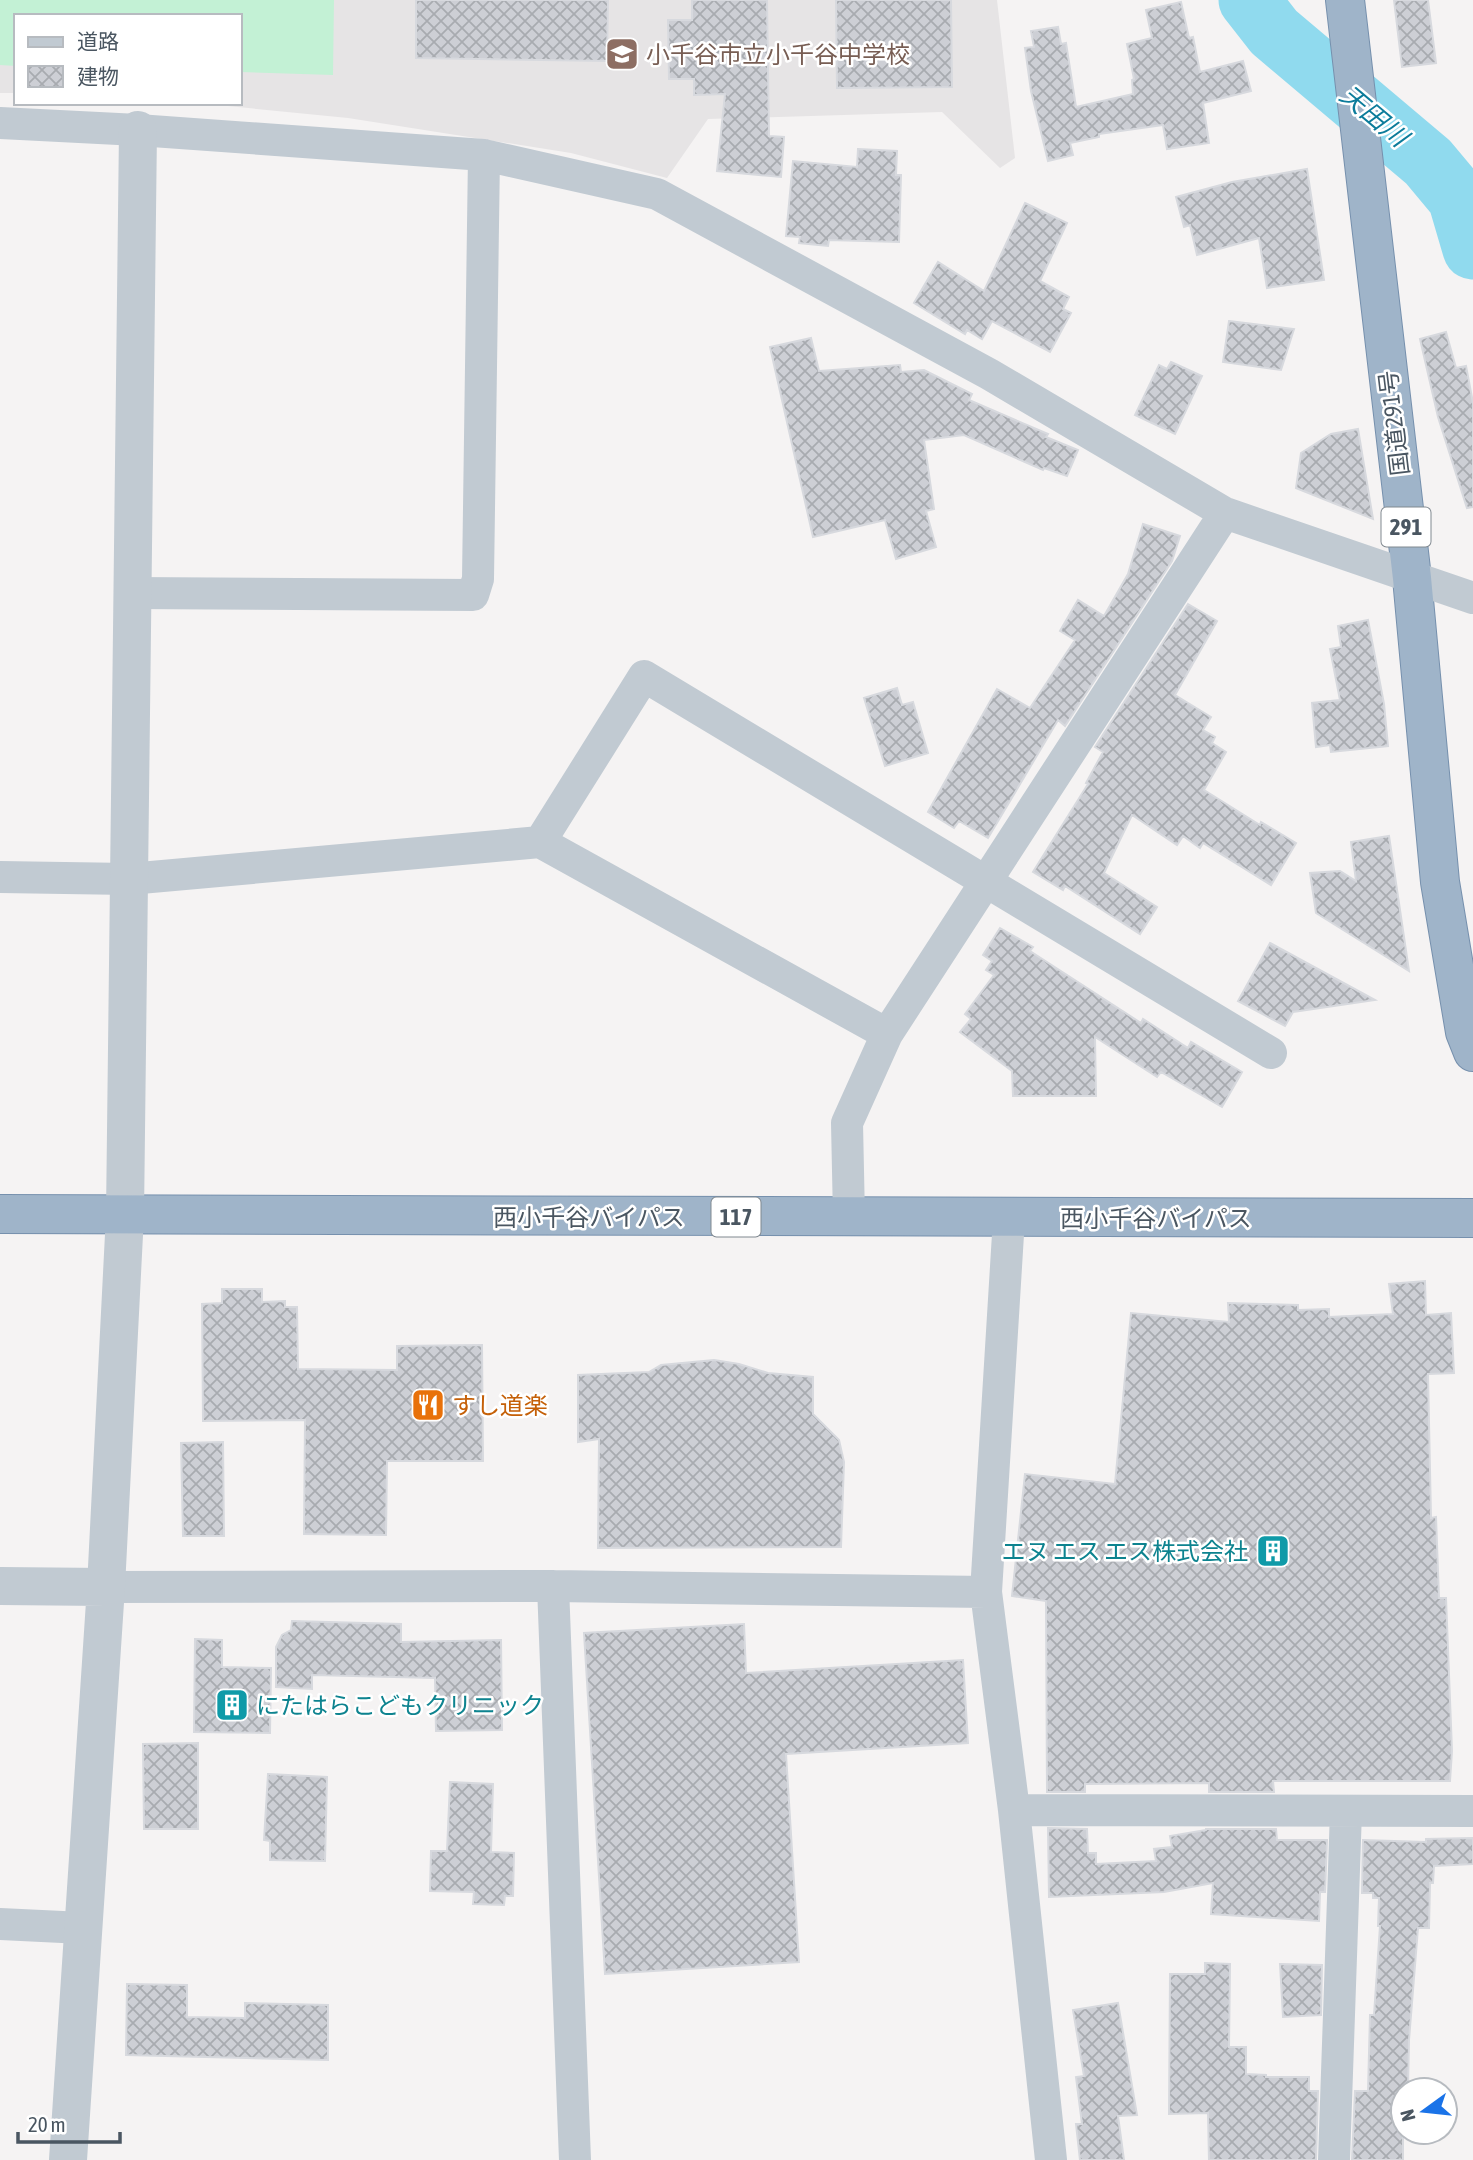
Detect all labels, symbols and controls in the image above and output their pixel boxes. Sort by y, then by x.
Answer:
legend [14,14,242,105]
text: 道路 [77,29,119,53]
school or university icon: 小千谷市立小千谷中学校 [603,35,641,73]
place label: 小千谷市立小千谷中学校 [646,41,910,68]
text: 建物 [77,64,119,88]
water label: 天田川 [1334,79,1416,154]
street label: 国道291号 [1374,369,1414,477]
road number: 291 [1382,508,1430,547]
road number: 117 [712,1198,760,1236]
street label: 西小千谷バイパス [493,1204,685,1231]
street label: 西小千谷バイパス [1060,1205,1252,1232]
restaurant icon: すし道楽 [409,1386,447,1424]
place label: すし道楽 [452,1392,548,1419]
building icon: エヌ エス エス株式会社 [1254,1532,1292,1570]
place label: エヌ エス エス株式会社 [1001,1538,1248,1565]
building icon: にたはらこどもクリニック [213,1686,251,1724]
place label: にたはらこどもクリニック [256,1692,544,1719]
north arrow [1389,2076,1459,2146]
scale bar [18,2100,119,2144]
text: N [1396,2107,1420,2124]
text: 20 m [28,2112,66,2136]

